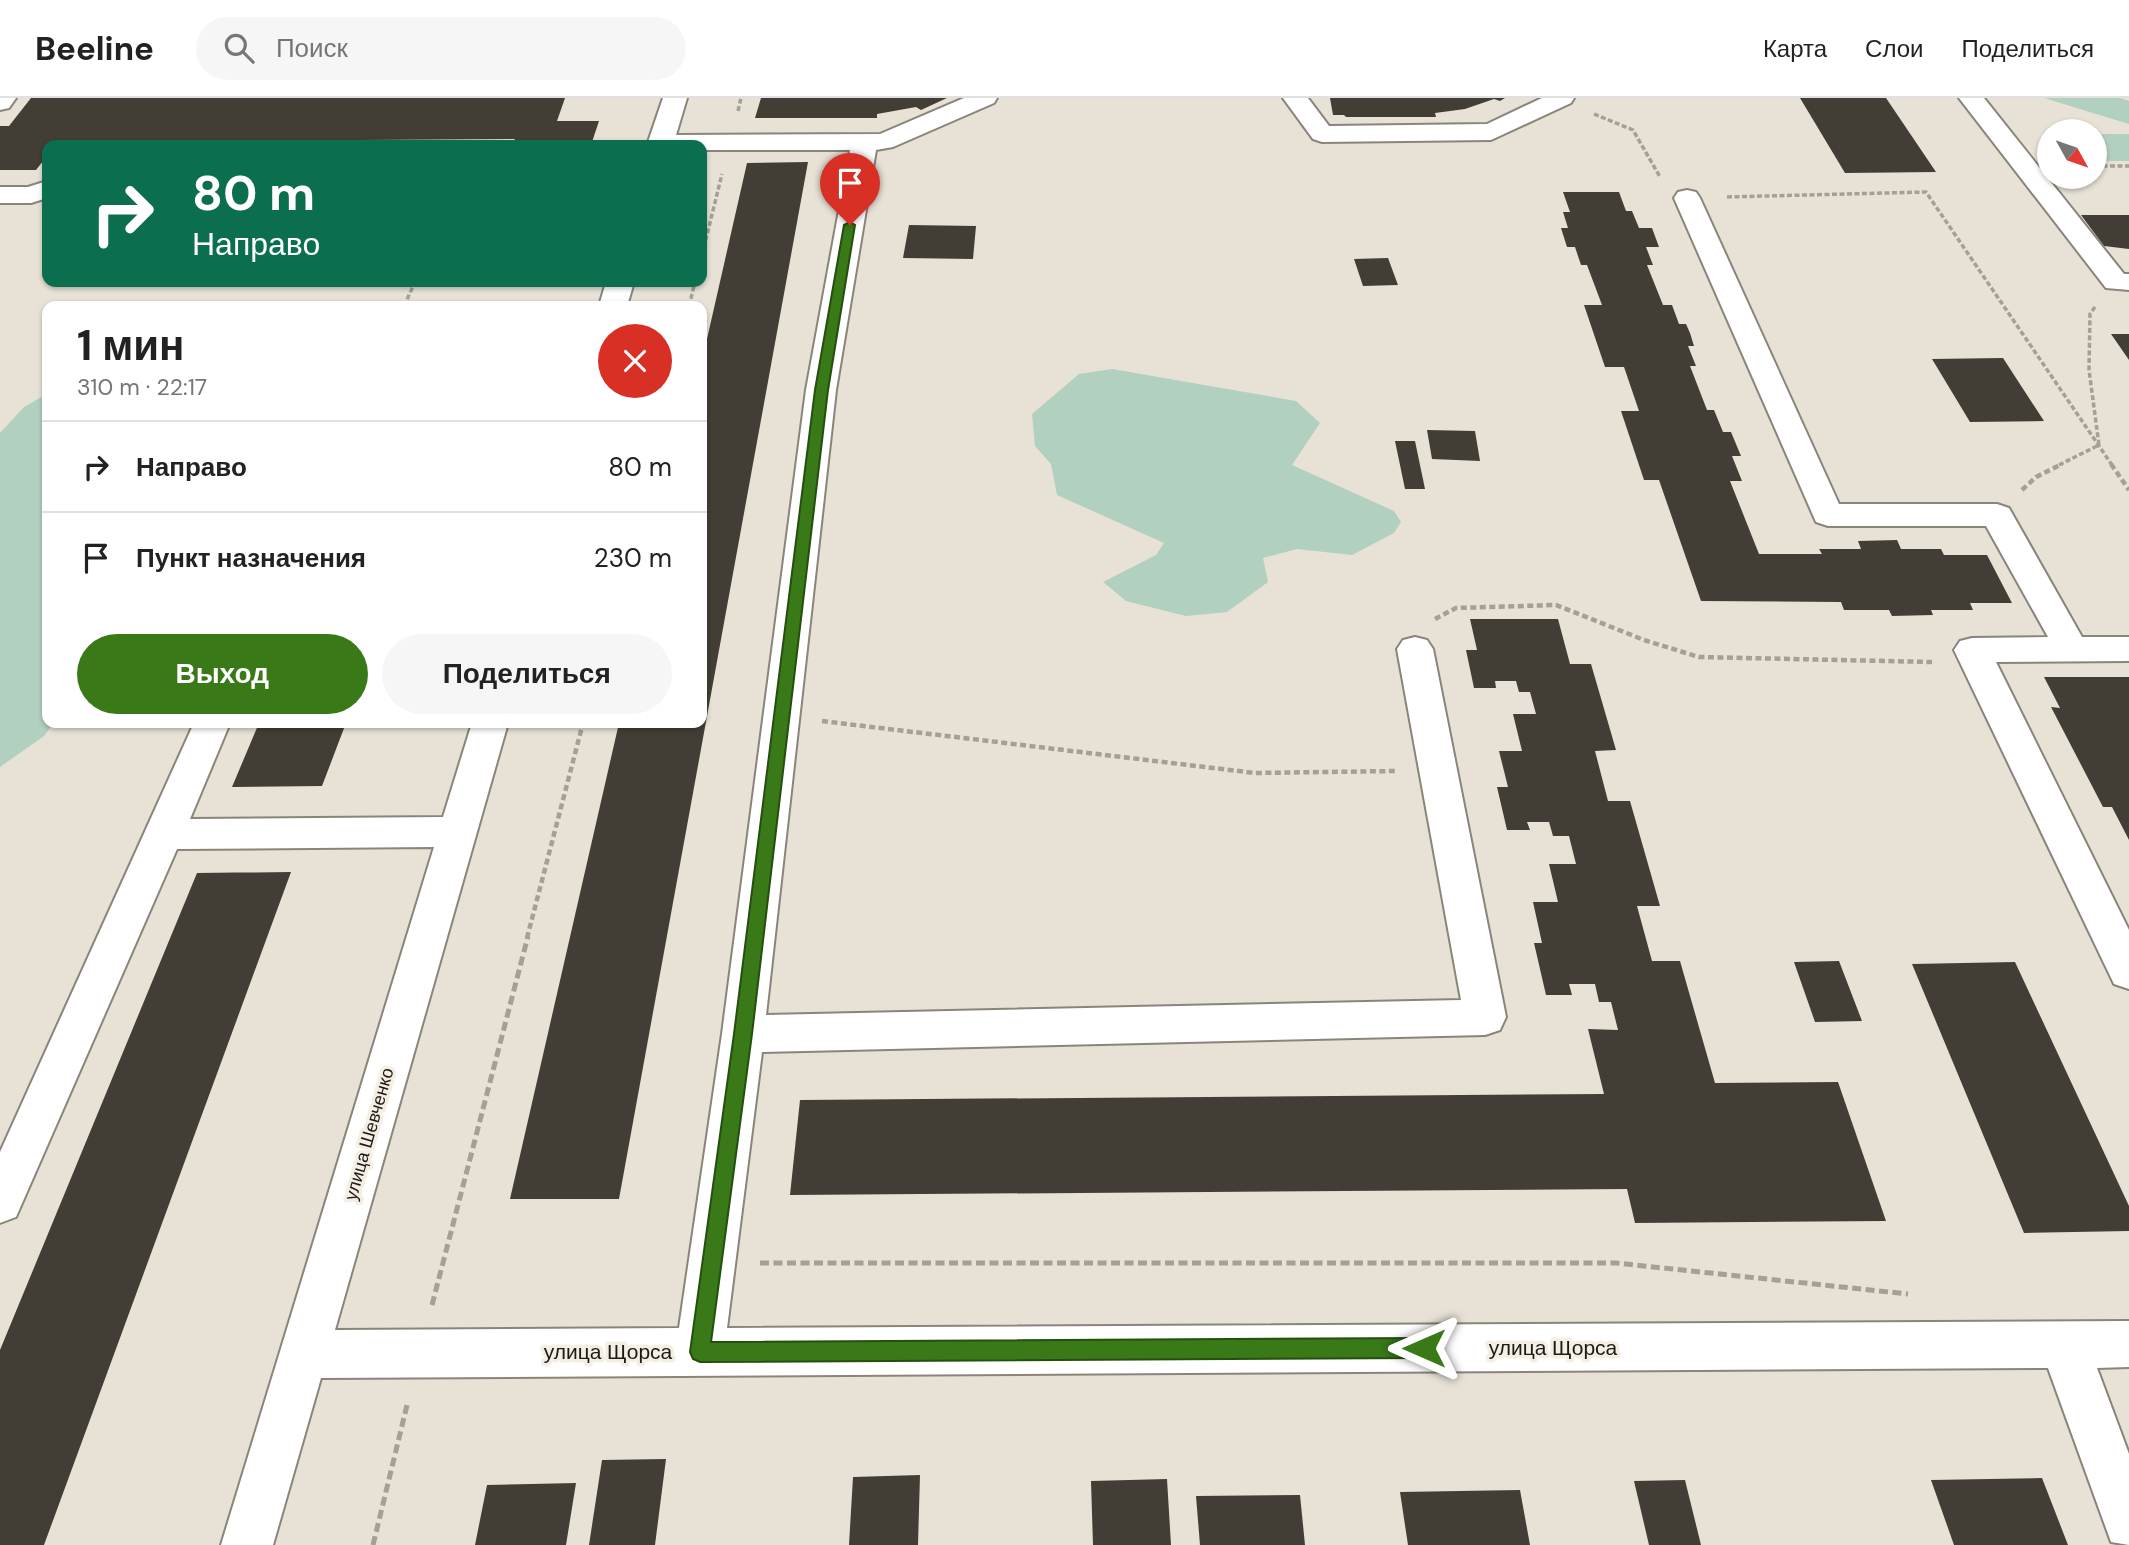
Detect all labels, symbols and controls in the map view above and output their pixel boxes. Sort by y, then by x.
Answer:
search box [196,17,686,80]
text: Beeline [35,27,154,70]
icon: search [220,29,258,67]
text: Поиск [276,31,348,65]
text: Карта [1763,33,1827,64]
text: Слои [1865,33,1923,64]
text: Поделиться [1961,33,2094,64]
north arrow [2037,119,2107,189]
map controls [2037,119,2107,189]
pin [820,153,880,225]
text: 80 m [192,161,315,225]
icon: arrive [831,164,869,202]
icon: right [77,168,168,259]
text: Направо [192,223,320,265]
text: 1 мин [77,318,184,373]
button: close [598,324,672,398]
text: 310 m · 22:17 [77,372,207,402]
icon: right [77,448,115,486]
text: Направо [136,450,247,484]
text: 80 m [608,450,672,484]
icon: arrive [77,539,115,577]
text: Пункт назначения [136,541,366,575]
text: 230 m [594,541,672,575]
button: Выход [77,634,368,714]
button: Поделиться [382,634,672,714]
street label: улица Шевченко [339,1065,399,1203]
position arrow [1387,1311,1461,1385]
street label: улица Щорса [1489,1334,1618,1362]
street label: улица Щорса [544,1338,673,1366]

